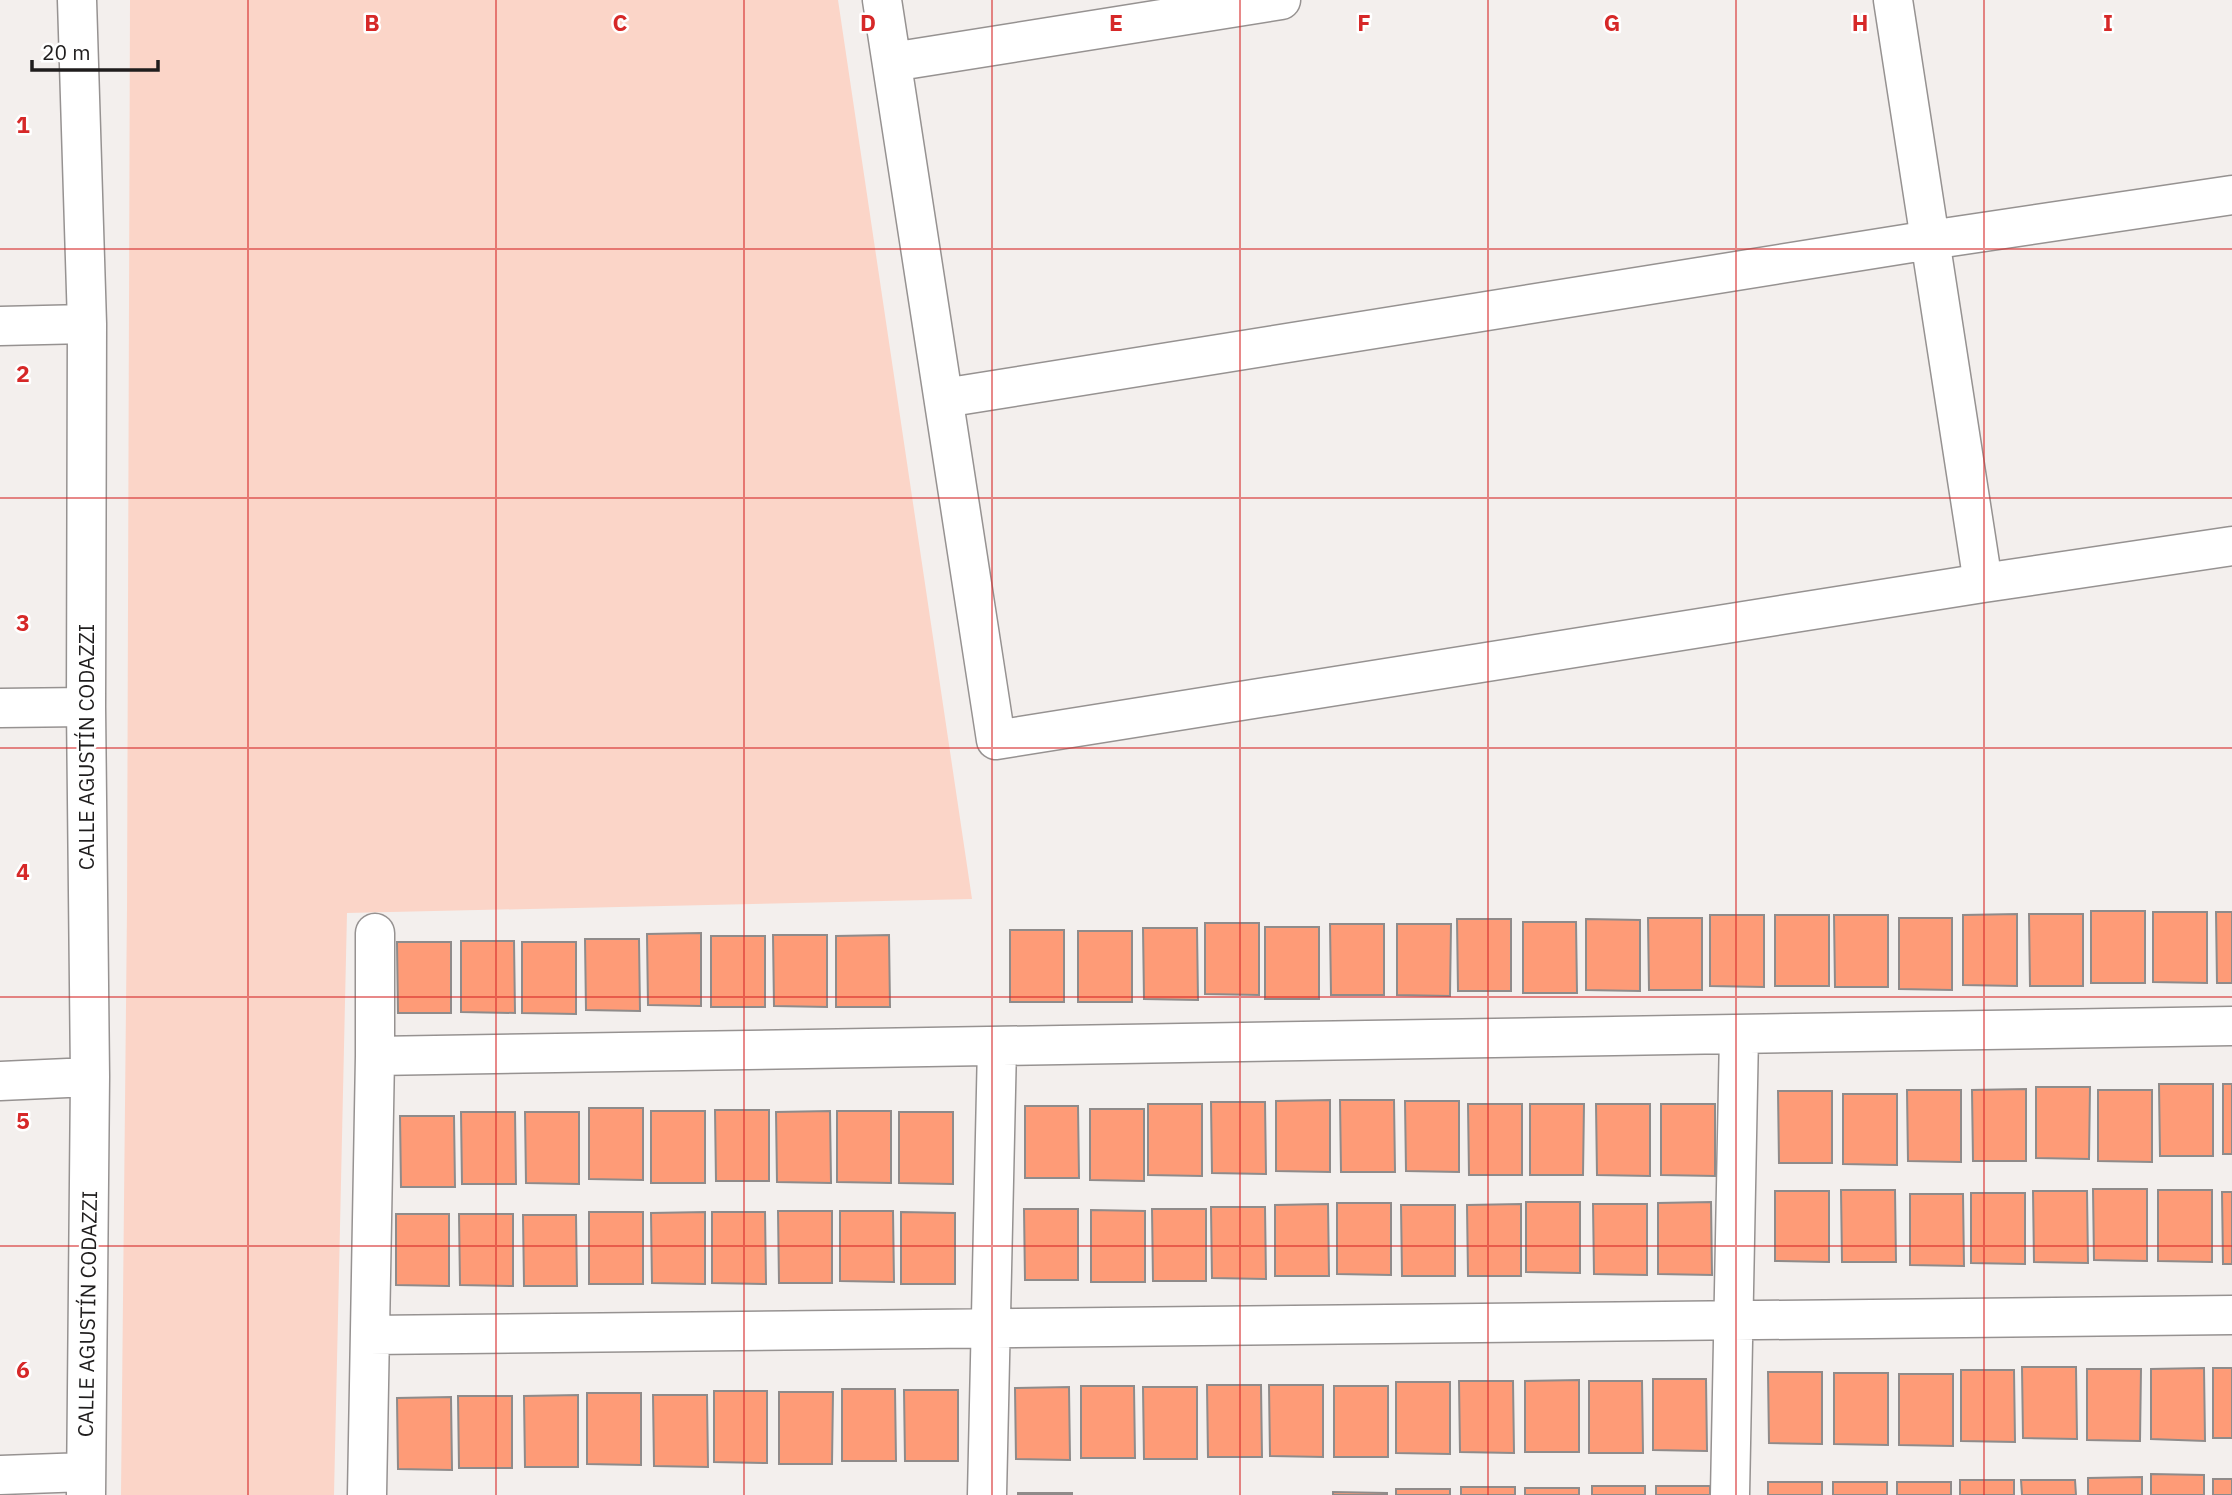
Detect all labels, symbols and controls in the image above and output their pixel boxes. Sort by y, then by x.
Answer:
text: B [364,7,380,37]
text: C [613,7,628,37]
text: D [860,7,876,37]
text: E [1109,7,1123,37]
text: F [1357,7,1371,37]
text: G [1604,7,1620,37]
text: H [1852,7,1868,37]
text: I [2103,7,2113,37]
scale bar [32,28,158,72]
text: 20 m [42,38,91,66]
text: 1 [16,109,30,139]
text: 2 [16,358,30,388]
text: 3 [16,607,30,637]
street label: CALLE AGUSTÍN CODAZZI [72,624,100,870]
text: 4 [16,856,30,886]
text: 5 [16,1105,30,1135]
street label: CALLE AGUSTÍN CODAZZI [71,1191,103,1437]
text: 6 [16,1354,30,1384]

